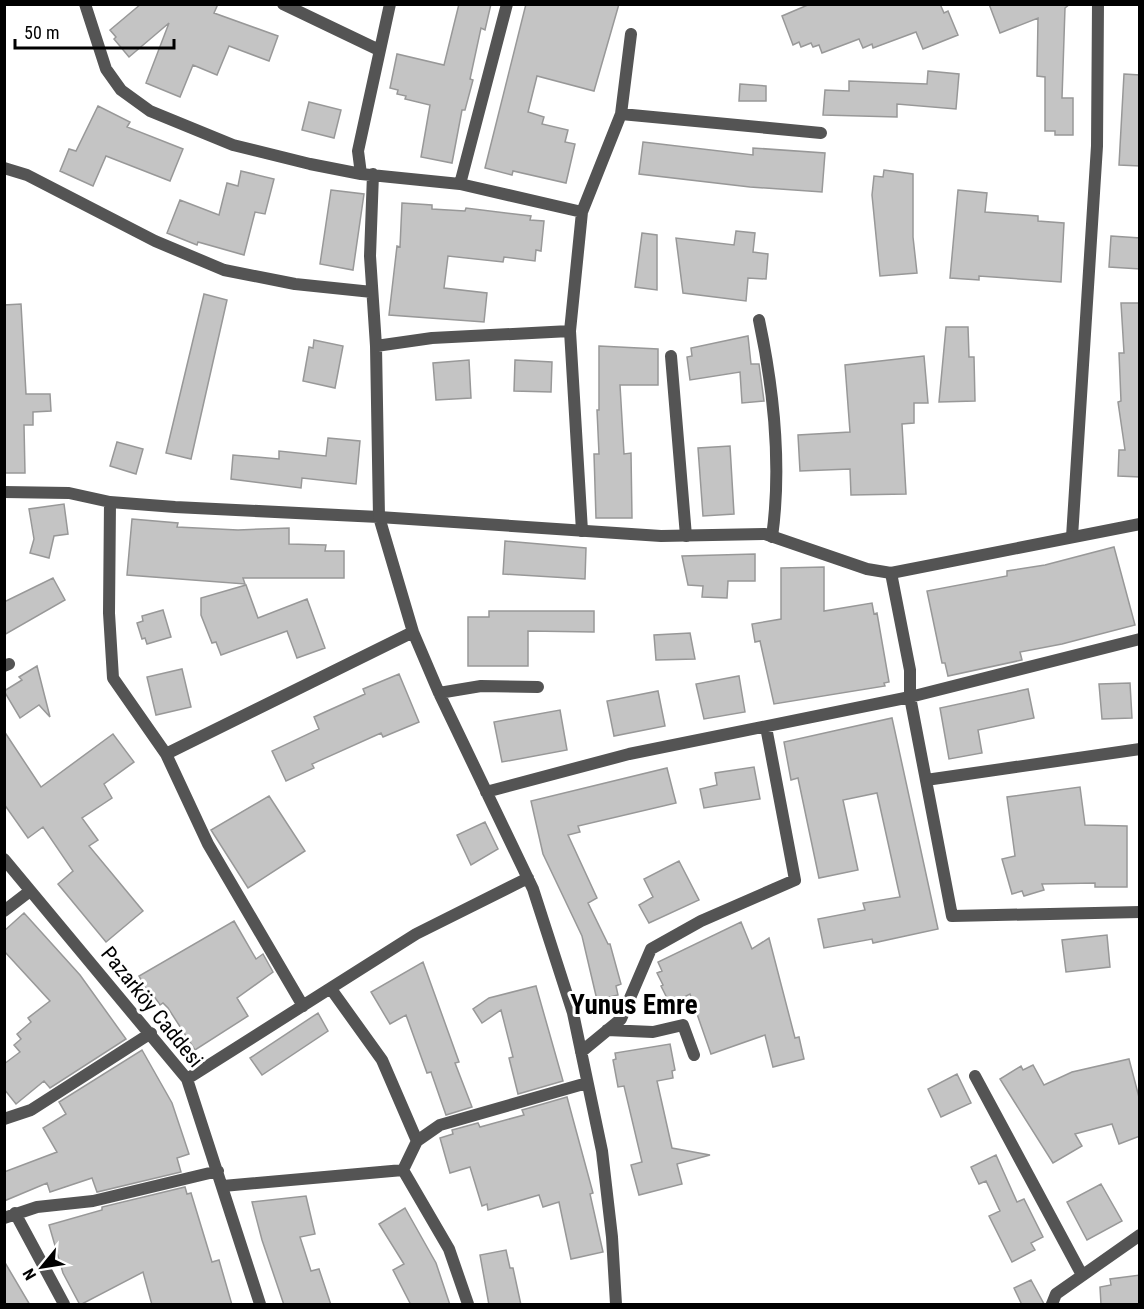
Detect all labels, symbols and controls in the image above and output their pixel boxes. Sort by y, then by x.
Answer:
scale bar [15,12,174,50]
text: 50 m [24,22,59,43]
street label: Pazarköy Caddesi [96,942,208,1072]
district label: Yunus Emre [570,989,698,1021]
north arrow [12,1237,72,1297]
text: N [19,1265,40,1283]

